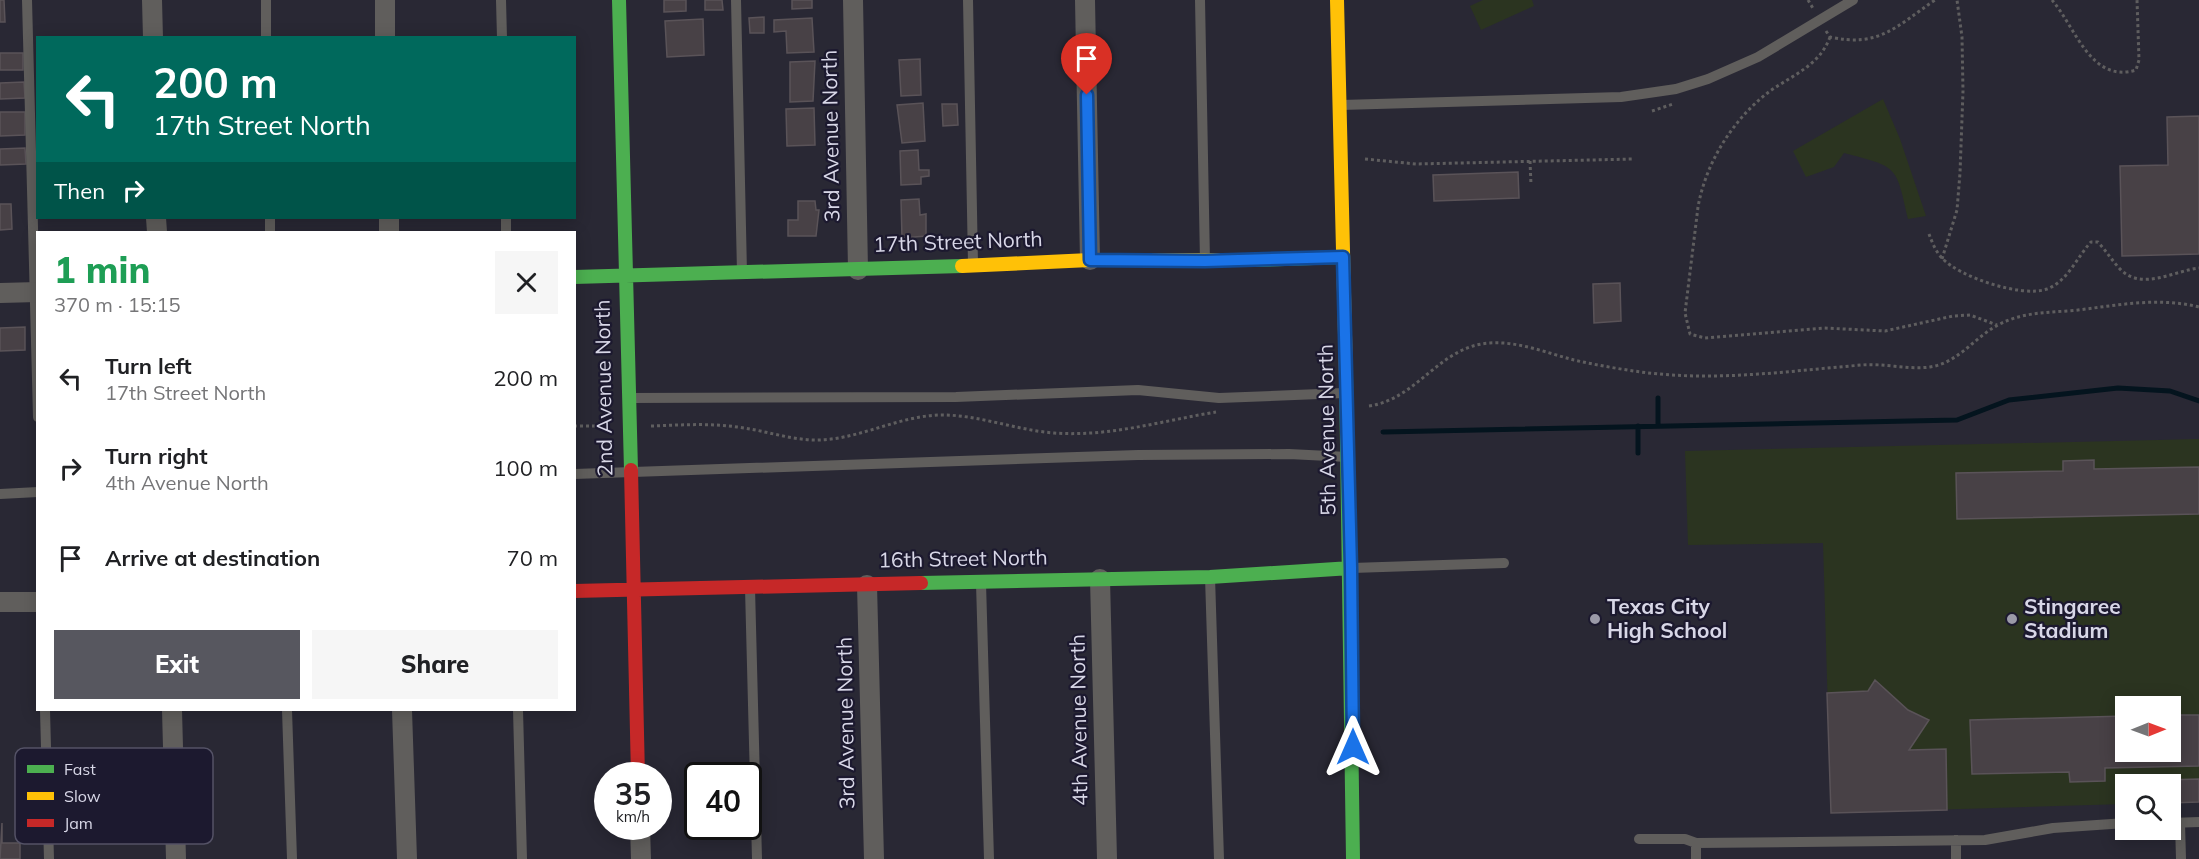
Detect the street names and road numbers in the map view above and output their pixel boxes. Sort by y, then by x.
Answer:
street label: 3rd Avenue North [815,50,845,222]
street label: 17th Street North [873,225,1043,257]
street label: 2nd Avenue North [588,299,618,477]
street label: 5th Avenue North [1312,344,1340,516]
street label: 16th Street North [878,544,1048,572]
street label: 4th Avenue North [1064,634,1092,806]
street label: 3rd Avenue North [830,637,860,809]

